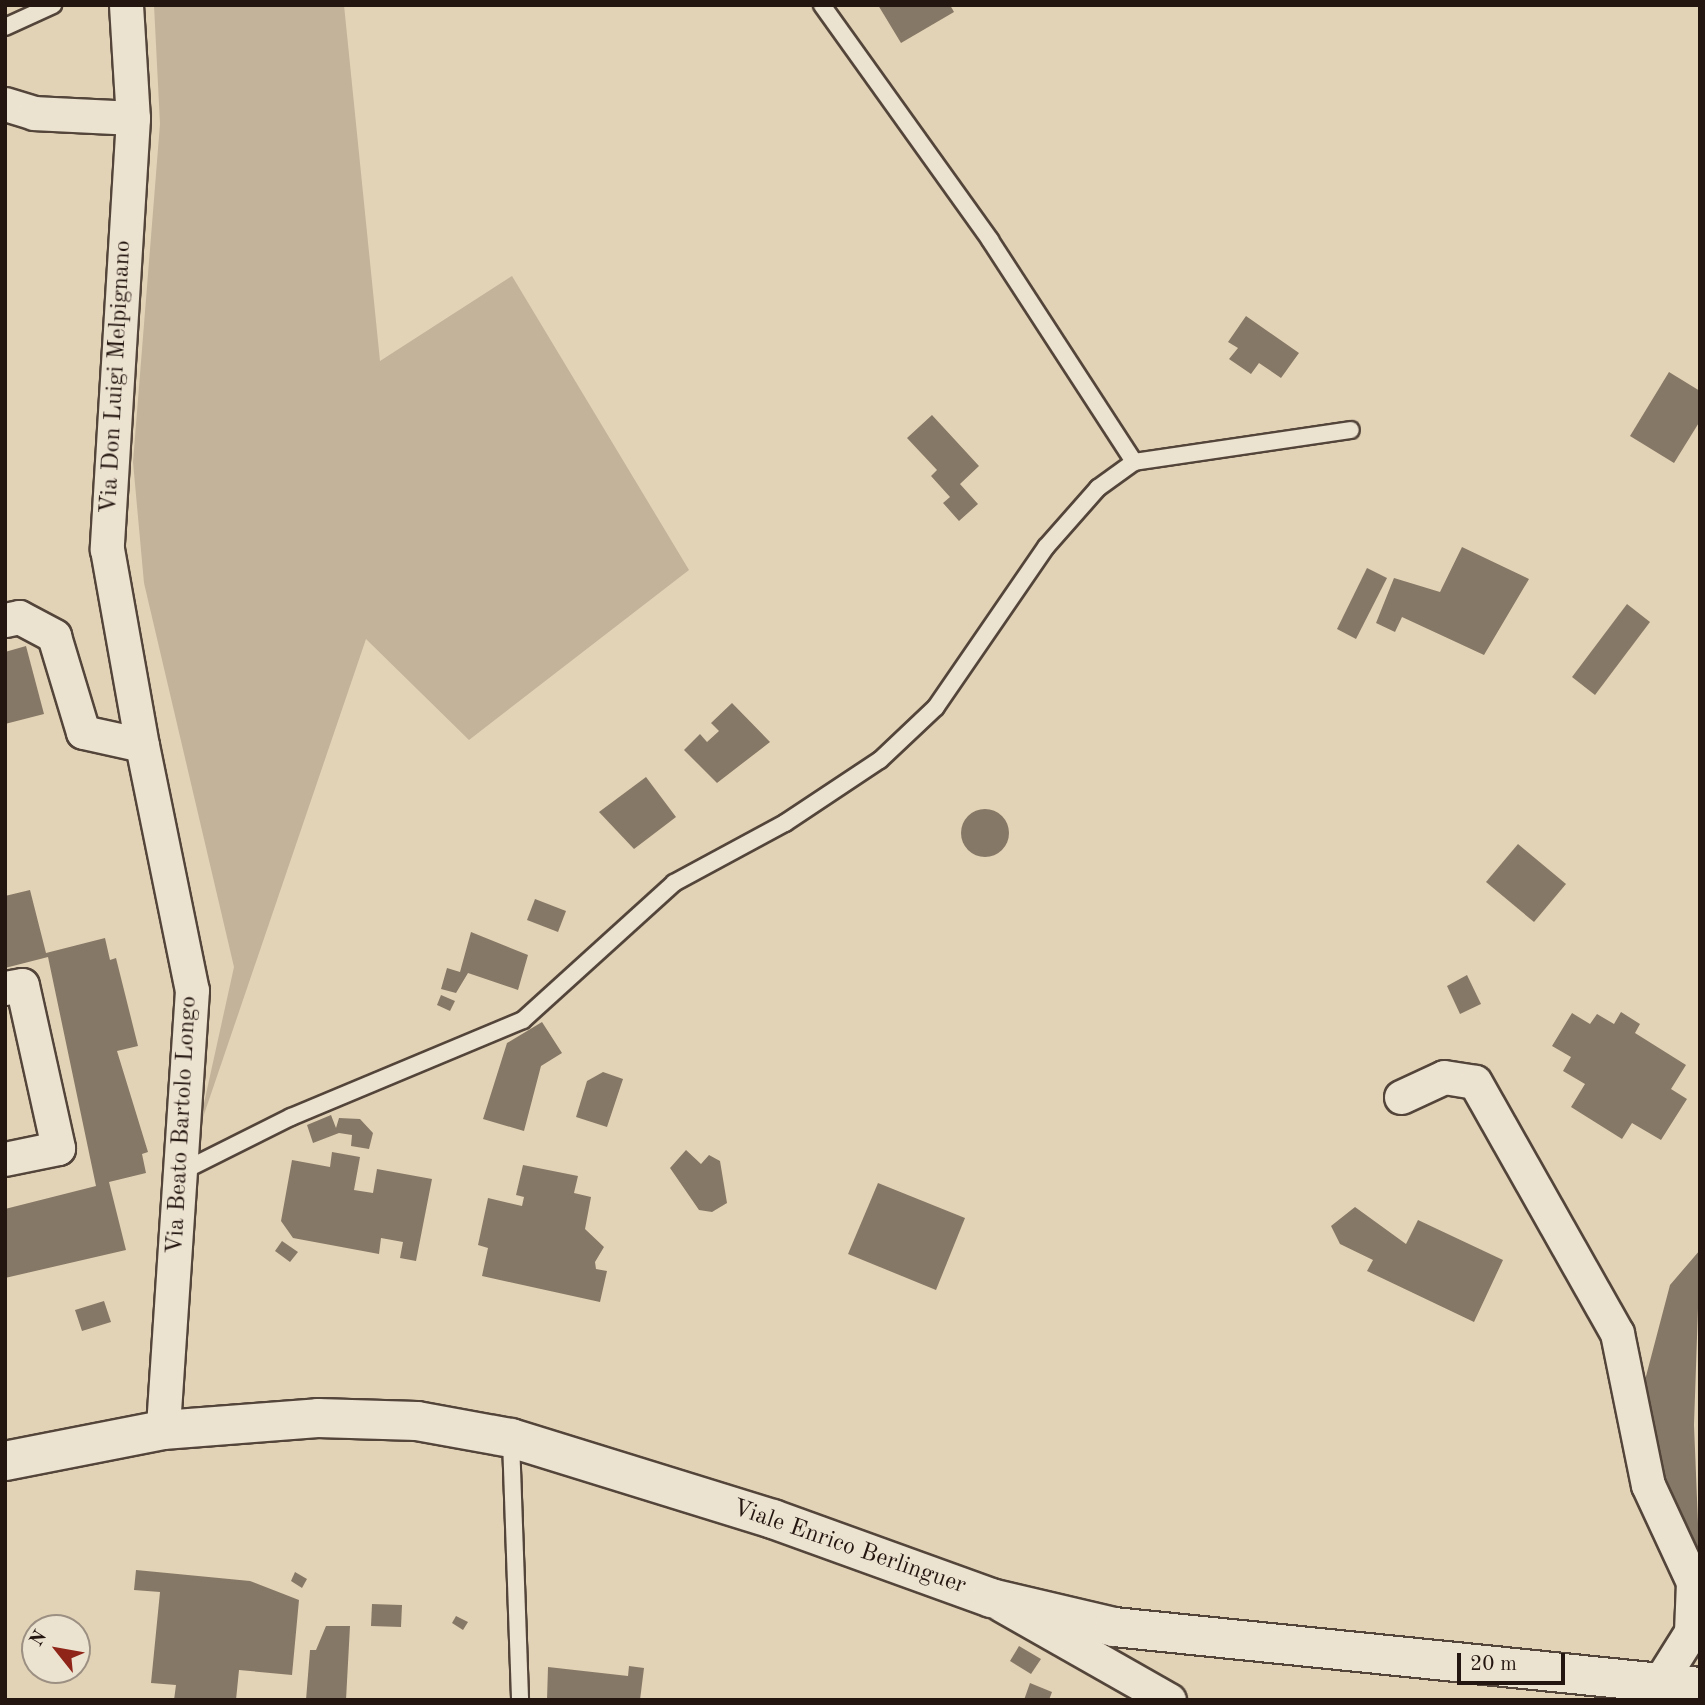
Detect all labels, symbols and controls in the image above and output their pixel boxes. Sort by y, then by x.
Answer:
street label: Via Don Luigi Melpignano [95,240,139,514]
street label: Via Beato Bartolo Longo [162,995,204,1255]
street label: Viale Enrico Berlinguer [728,1495,970,1601]
north arrow [21,1614,91,1684]
text: N [27,1628,51,1650]
scale bar [1460,1638,1568,1682]
text: 20 m [1470,1654,1517,1675]

